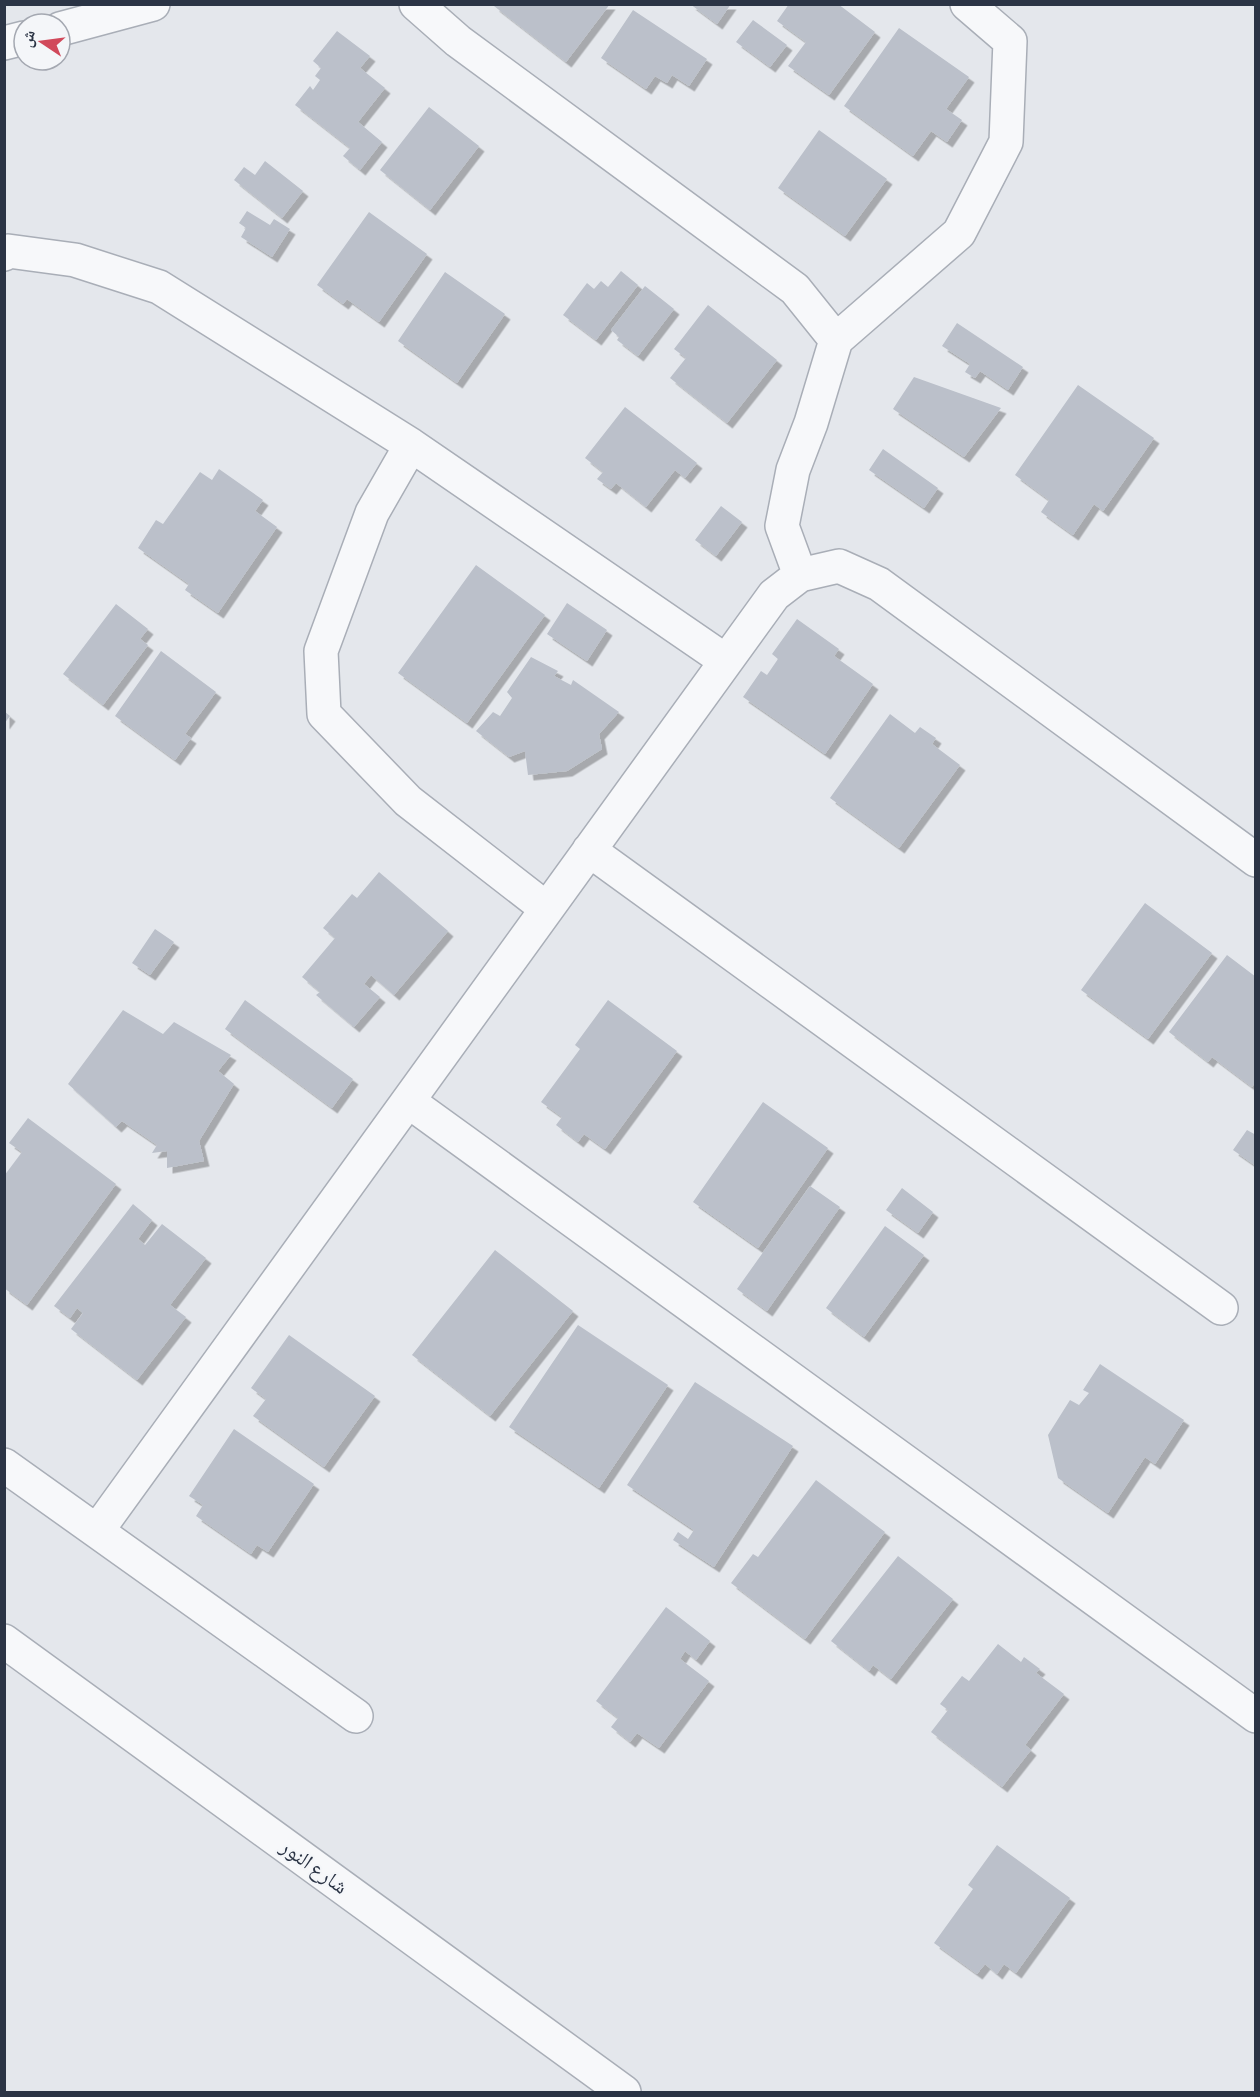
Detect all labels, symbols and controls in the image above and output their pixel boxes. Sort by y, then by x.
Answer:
north arrow [12,12,72,72]
text: ش [19,29,39,49]
street label: شارع النور [275,1835,351,1900]

